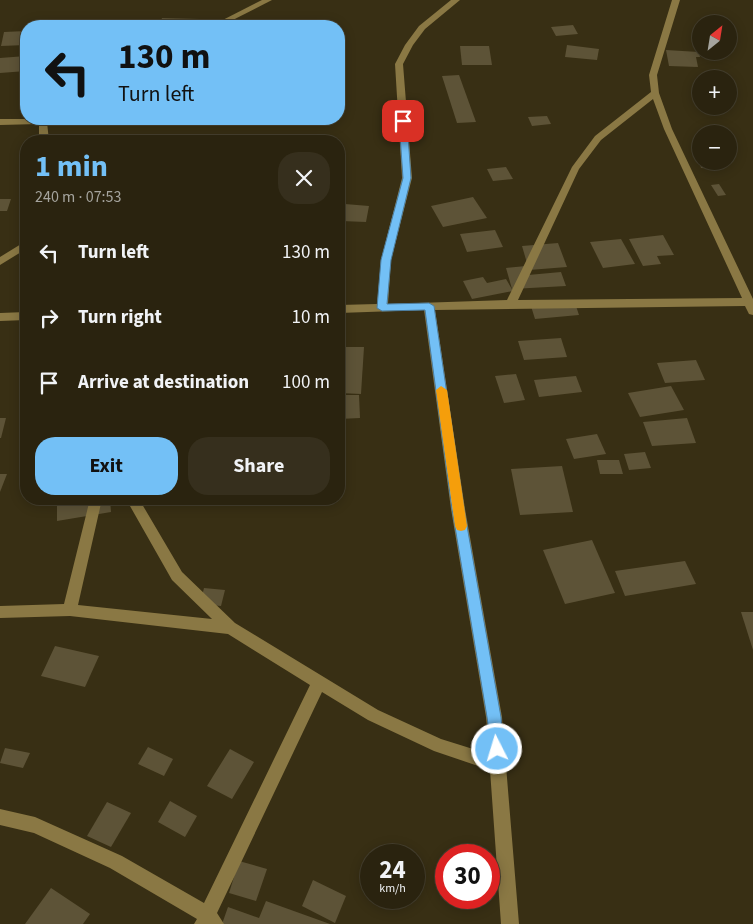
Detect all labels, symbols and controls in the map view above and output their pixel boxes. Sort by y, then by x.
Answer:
north arrow [692,15,738,60]
map controls [692,15,737,170]
text: 130 m [118,32,210,82]
icon: left [35,40,100,105]
button: + [692,70,737,115]
text: Turn left [118,78,194,110]
pin [382,100,424,142]
icon: arrive [389,107,417,135]
button: − [692,125,737,170]
text: 1 min [35,145,108,188]
button: close [278,152,330,204]
text: 240 m · 07:53 [35,186,122,208]
icon: left [35,239,63,267]
text: Turn left [78,239,149,266]
text: 130 m [282,239,330,266]
icon: right [35,304,63,332]
text: Turn right [78,304,162,331]
text: 10 m [292,304,330,331]
icon: arrive [35,369,63,397]
text: Arrive at destination [78,369,249,396]
text: 100 m [282,369,330,396]
button: Exit [35,437,178,495]
button: Share [188,437,330,495]
position arrow [470,722,522,774]
speed limit sign: 30 [435,844,500,909]
text: 24 [379,852,406,888]
text: km/h [379,880,406,897]

